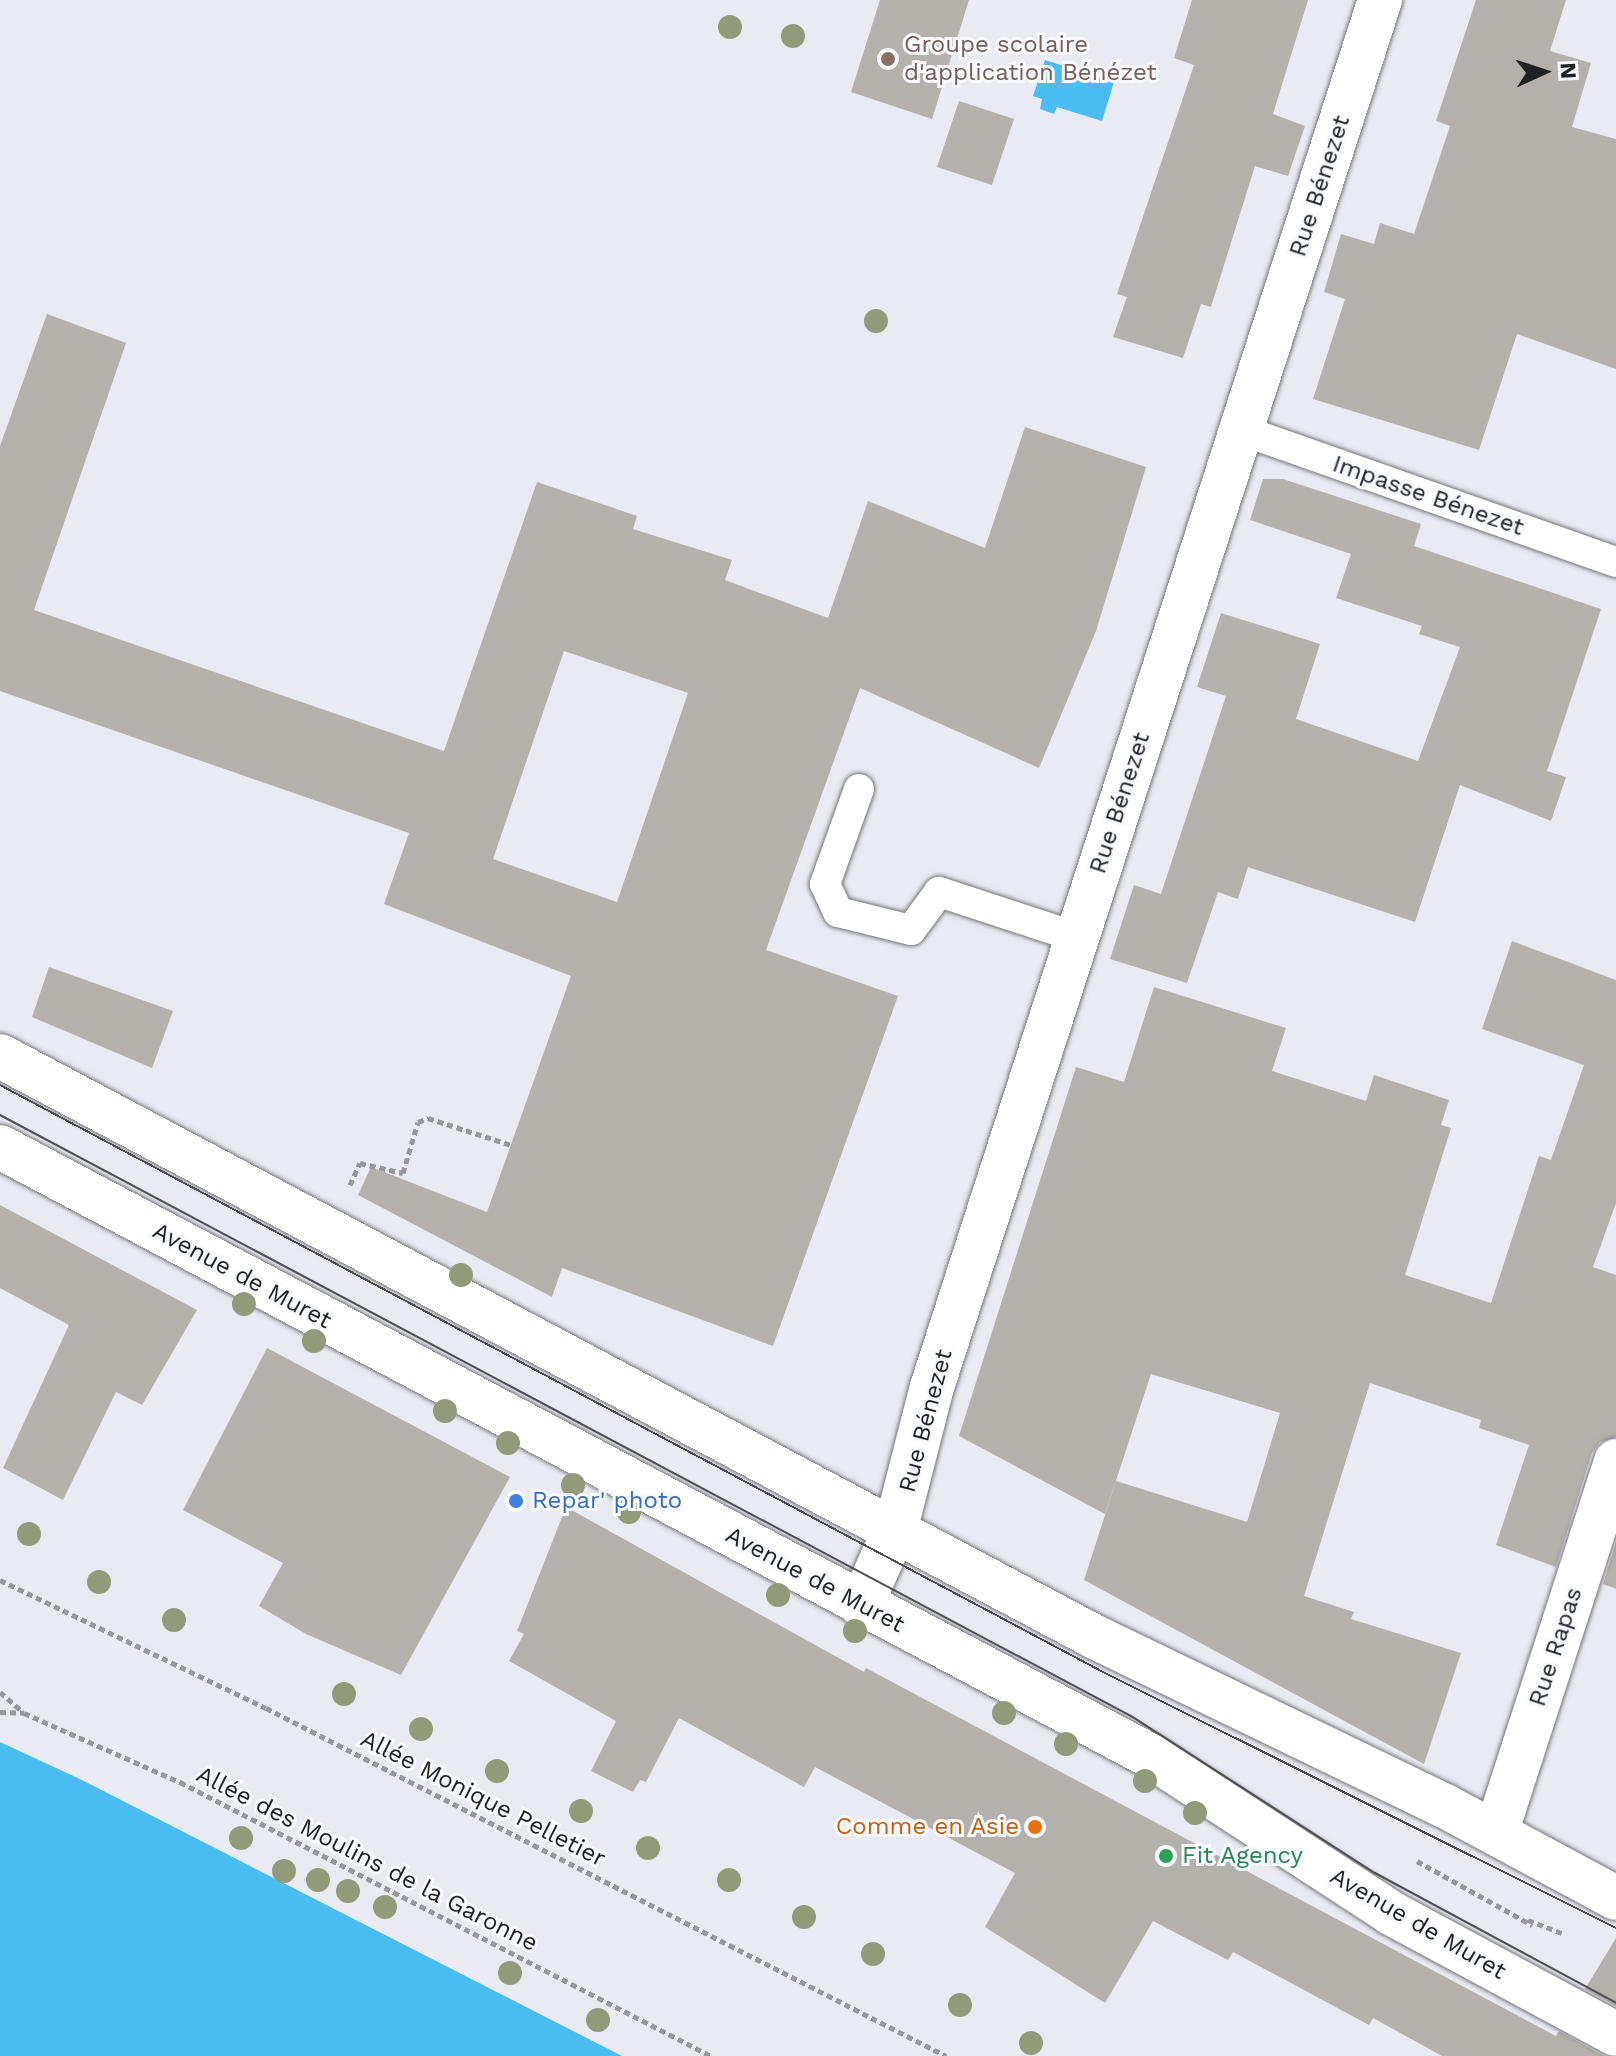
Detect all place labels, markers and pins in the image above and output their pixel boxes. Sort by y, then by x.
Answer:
place label: Groupe scolaire d'application Bénézet [904,31,1157,87]
marker: Groupe scolaire d'application Bénézet [879,50,897,68]
place label: Repar' photo [532,1487,682,1515]
marker: Repar' photo [507,1492,525,1510]
place label: Comme en Asie [835,1813,1019,1841]
marker: Comme en Asie [1026,1818,1044,1836]
place label: Fit Agency [1182,1842,1304,1870]
marker: Fit Agency [1157,1847,1175,1865]

